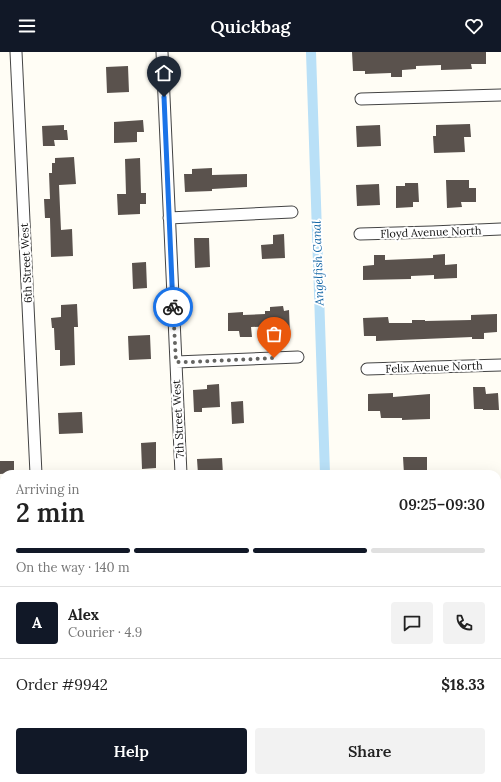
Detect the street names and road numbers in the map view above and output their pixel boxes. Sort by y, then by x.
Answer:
street label: 6th Street West [17,222,35,303]
street label: Floyd Avenue North [380,223,482,241]
street label: Felix Avenue North [385,358,483,376]
street label: 7th Street West [169,379,187,459]

